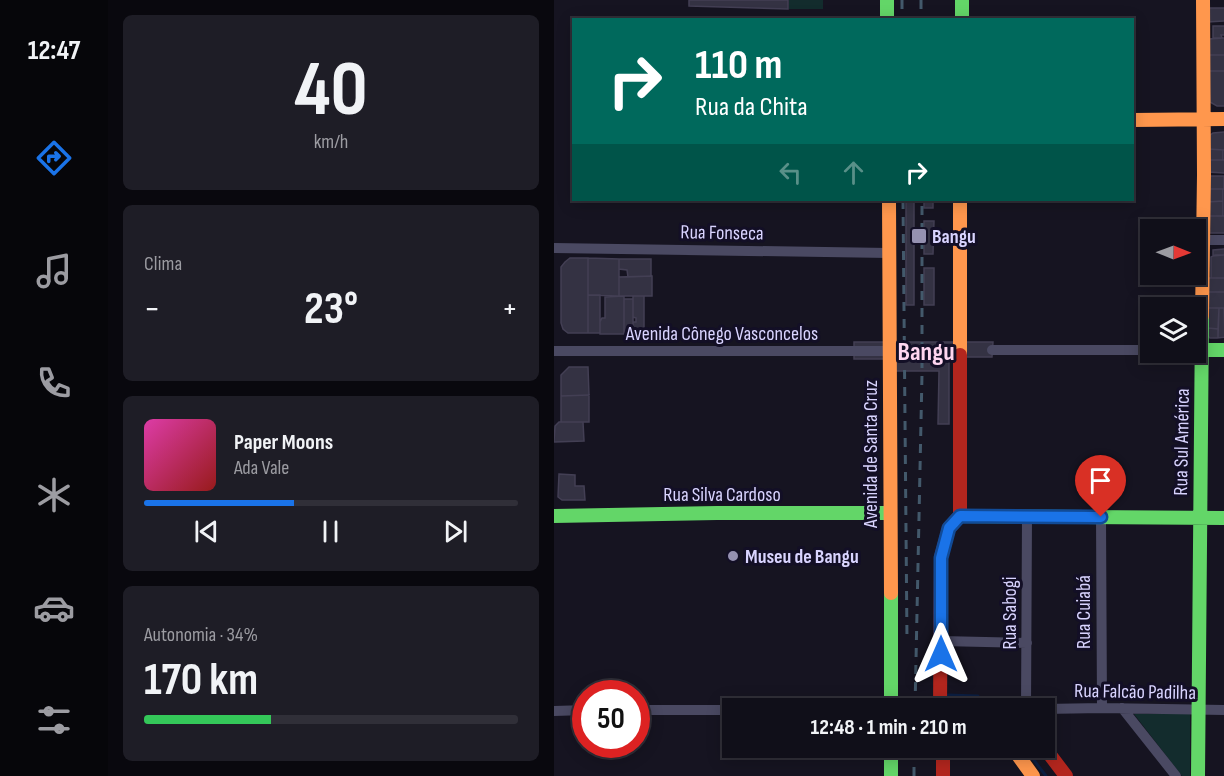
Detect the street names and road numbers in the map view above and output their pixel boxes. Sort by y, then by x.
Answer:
street label: Rua Fonseca [680,220,764,246]
street label: Avenida Cônego Vasconcelos [625,322,818,346]
street label: Avenida de Santa Cruz [859,380,883,529]
street label: Rua Sul América [1169,388,1195,496]
street label: Rua Silva Cardoso [663,483,781,507]
street label: Rua Cuiabá [1072,575,1096,649]
street label: Rua Sabogi [998,577,1022,649]
street label: Rua Falcão Padilha [1074,679,1196,705]

